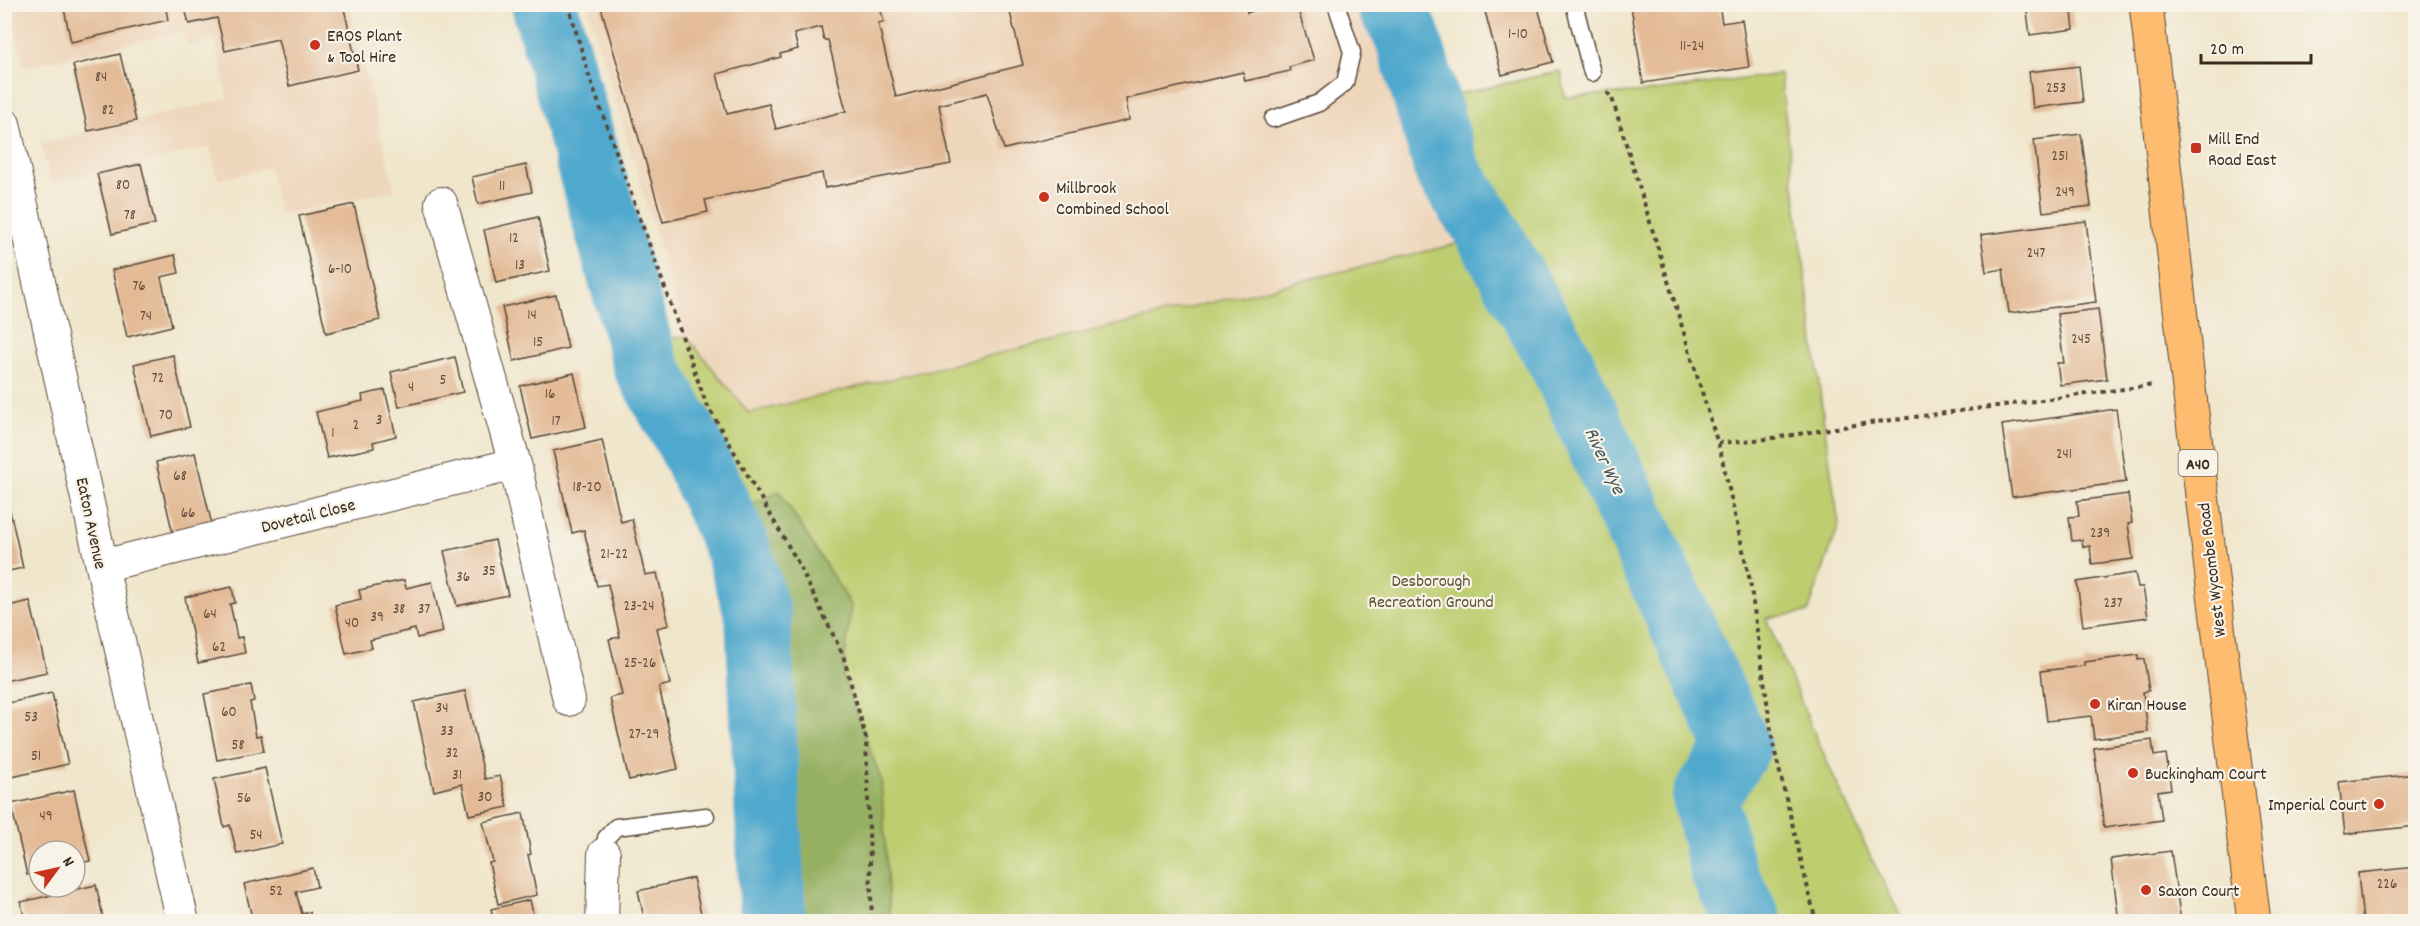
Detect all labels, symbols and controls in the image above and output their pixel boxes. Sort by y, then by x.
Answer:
house number: 1-10 [1508,24,1528,46]
place label: EROS Plant & Tool Hire [327,25,403,71]
scale bar [2201,27,2310,65]
house number: 11-24 [1680,36,1704,58]
marker: EROS Plant & Tool Hire [308,38,322,52]
text: 20 m [2210,38,2244,63]
house number: 84 [95,67,107,89]
house number: 253 [2046,78,2066,100]
house number: 82 [102,100,114,122]
place label: Mill End Road East [2208,128,2277,174]
marker: Mill End Road East [2189,141,2203,155]
house number: 251 [2052,146,2068,168]
house number: 80 [116,175,130,197]
house number: 11 [499,176,505,198]
place label: Millbrook Combined School [1056,177,1170,223]
house number: 249 [2055,182,2075,204]
marker: Millbrook Combined School [1037,190,1051,204]
house number: 78 [124,205,136,227]
house number: 12 [509,228,519,250]
house number: 247 [2027,243,2046,265]
house number: 13 [515,255,525,277]
house number: 6-10 [328,259,352,281]
house number: 76 [132,276,146,298]
house number: 14 [527,305,537,327]
house number: 74 [140,306,152,328]
house number: 245 [2071,329,2091,351]
house number: 15 [533,332,543,354]
house number: 72 [152,368,164,390]
house number: 5 [440,370,447,392]
house number: 4 [408,377,414,399]
house number: 16 [545,384,555,406]
house number: 70 [159,405,173,427]
house number: 3 [376,410,382,432]
house number: 17 [551,411,561,433]
house number: 2 [353,415,359,437]
house number: 1 [331,423,335,445]
water label: River Wye [1576,423,1631,500]
house number: 241 [2056,444,2072,466]
road number: A40 [2178,450,2218,476]
house number: 68 [173,466,187,488]
street label: Eaton Avenue [68,475,111,572]
house number: 18-20 [572,477,602,499]
street label: Dovetail Close [259,494,358,541]
street label: West Wycombe Road [2193,501,2234,638]
house number: 66 [181,503,195,525]
house number: 239 [2090,523,2110,545]
house number: 21-22 [600,544,628,566]
house number: 35 [482,561,496,583]
house number: 36 [456,567,470,589]
park label: Desborough Recreation Ground [1368,570,1494,616]
house number: 237 [2104,593,2123,615]
house number: 23-24 [623,596,655,618]
house number: 38 [393,599,405,621]
house number: 37 [418,599,430,621]
house number: 64 [203,604,217,626]
house number: 39 [370,607,384,629]
house number: 40 [345,613,359,635]
house number: 62 [212,637,226,659]
house number: 25-26 [624,653,656,675]
place label: Kiran House [2107,694,2187,719]
marker: Kiran House [2088,697,2102,711]
house number: 34 [436,698,448,720]
house number: 60 [221,702,237,724]
house number: 53 [24,707,38,729]
house number: 33 [440,721,454,743]
house number: 27-29 [629,724,659,746]
house number: 58 [232,735,244,757]
house number: 32 [445,743,459,765]
house number: 51 [31,746,41,768]
place label: Buckingham Court [2145,763,2267,788]
house number: 31 [452,765,462,787]
marker: Buckingham Court [2126,766,2140,780]
house number: 30 [478,787,492,809]
house number: 56 [237,788,251,810]
place label: Imperial Court [2268,794,2367,819]
marker: Imperial Court [2372,797,2386,811]
house number: 49 [39,806,53,828]
house number: 54 [249,825,263,847]
north arrow [27,839,87,899]
text: N [56,853,79,872]
house number: 226 [2377,874,2397,896]
place label: Saxon Court [2158,880,2240,905]
house number: 52 [269,881,283,903]
marker: Saxon Court [2139,883,2153,897]

